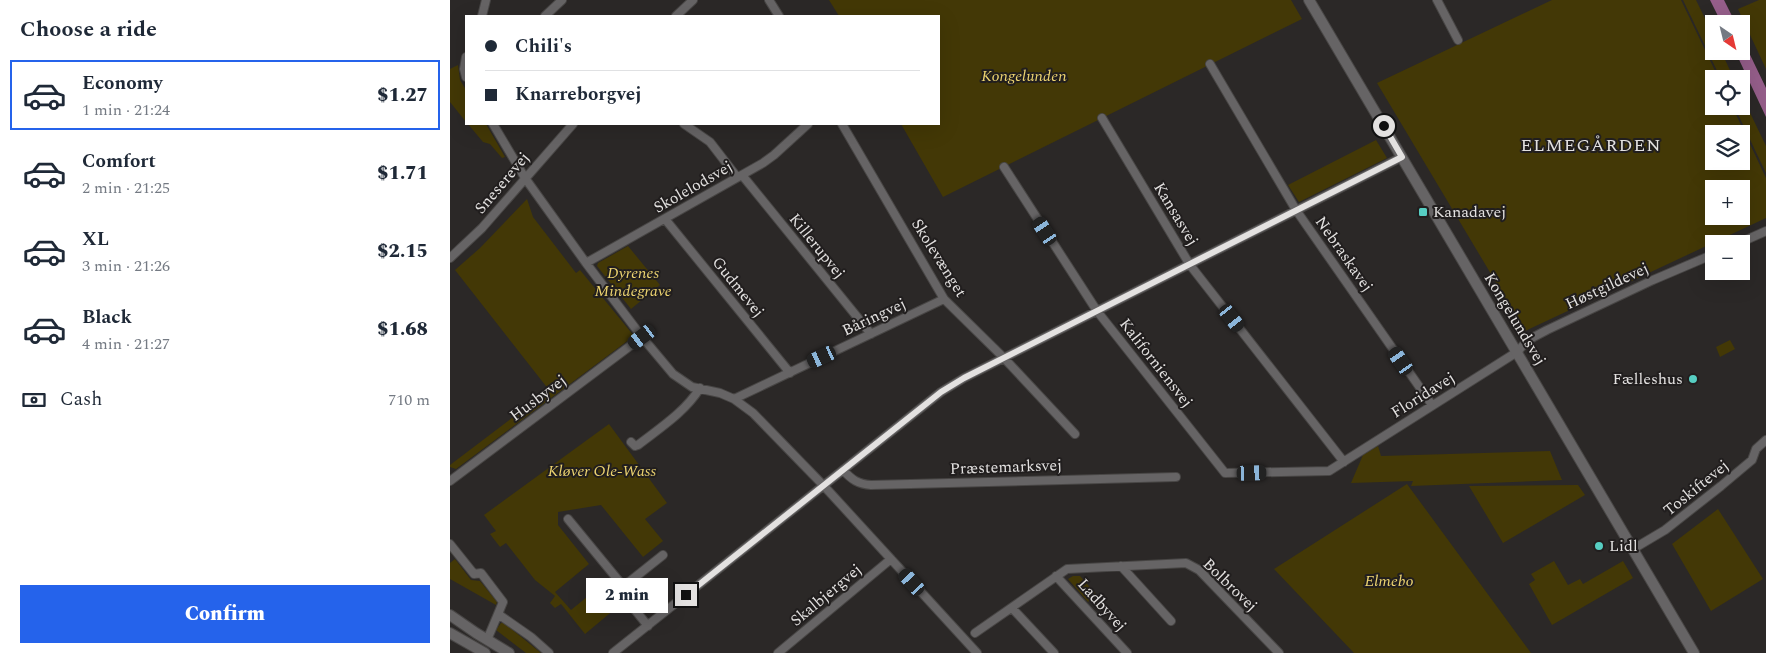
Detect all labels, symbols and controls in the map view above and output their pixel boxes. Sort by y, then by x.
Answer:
text: Choose a ride [20,13,157,46]
north arrow [1705,15,1750,60]
map controls [1705,15,1750,280]
text: Chili's [515,32,572,61]
park label: Kongelunden [981,64,1067,88]
text: Economy [82,69,163,98]
button: locate [1705,70,1750,115]
icon: car [22,73,67,118]
text: Knarreborgvej [515,80,641,109]
text: $1.27 [377,81,428,110]
text: 1 min · 21:24 [82,98,170,122]
route start [1373,115,1395,137]
button: layers [1705,125,1750,170]
district label: ELMEGÅRDEN [1520,132,1662,159]
text: Comfort [82,147,156,176]
street label: Sneserevej [469,147,535,219]
icon: car [22,151,67,196]
street label: Skolelodsvej [649,155,737,219]
text: $1.71 [377,159,428,188]
text: 2 min · 21:25 [82,176,170,200]
street label: Kansasvej [1148,178,1204,250]
button: + [1705,180,1750,225]
place label: Kanadavej [1433,200,1506,224]
marker: Kanadavej [1417,206,1429,218]
street label: Killerupvej [783,208,851,284]
street label: Nebraskavej [1309,211,1379,297]
street label: Skolevænget [905,214,973,302]
car [1030,214,1059,248]
text: XL [82,225,109,254]
icon: car [22,229,67,274]
button: − [1705,235,1750,280]
text: $2.15 [377,237,428,266]
street label: Gudmevej [706,251,770,323]
text: 3 min · 21:26 [82,254,170,278]
street label: Høstgildevej [1561,256,1653,316]
park label: Dyrenes Mindegrave [594,261,672,303]
street label: Kongelundsvej [1478,268,1552,370]
street label: Båringvej [838,292,910,342]
car [1216,302,1247,334]
text: Black [82,303,132,332]
icon: car [22,307,67,352]
street label: Kaliforniensvej [1113,313,1199,413]
text: $1.68 [377,315,428,344]
car [625,322,658,352]
text: 4 min · 21:27 [82,332,170,356]
car [805,344,838,370]
car [1386,344,1415,378]
street label: Floridavej [1386,366,1460,424]
place label: Fælleshus [1612,367,1683,391]
street label: Husbyvej [505,369,571,427]
marker: Fælleshus [1687,373,1699,385]
text: Cash [60,385,102,414]
icon: cash [20,386,48,414]
text: 710 m [388,388,430,412]
street label: Præstemarksvej [949,453,1063,481]
street label: Toskiftevej [1658,454,1734,522]
park label: Kløver Ole-Wass [548,459,656,483]
car [1236,465,1267,481]
place label: Lidl [1609,534,1638,558]
marker: Lidl [1593,540,1605,552]
street label: Bolbrovej [1197,553,1263,617]
street label: Skalbjergvej [785,558,867,632]
car [896,566,927,598]
park label: Elmebo [1364,569,1414,593]
street label: Ladbyvej [1072,573,1132,637]
callout: 2 min [586,578,668,612]
text: 2 min [605,583,649,607]
route end [675,584,697,606]
button: Confirm [20,585,430,643]

